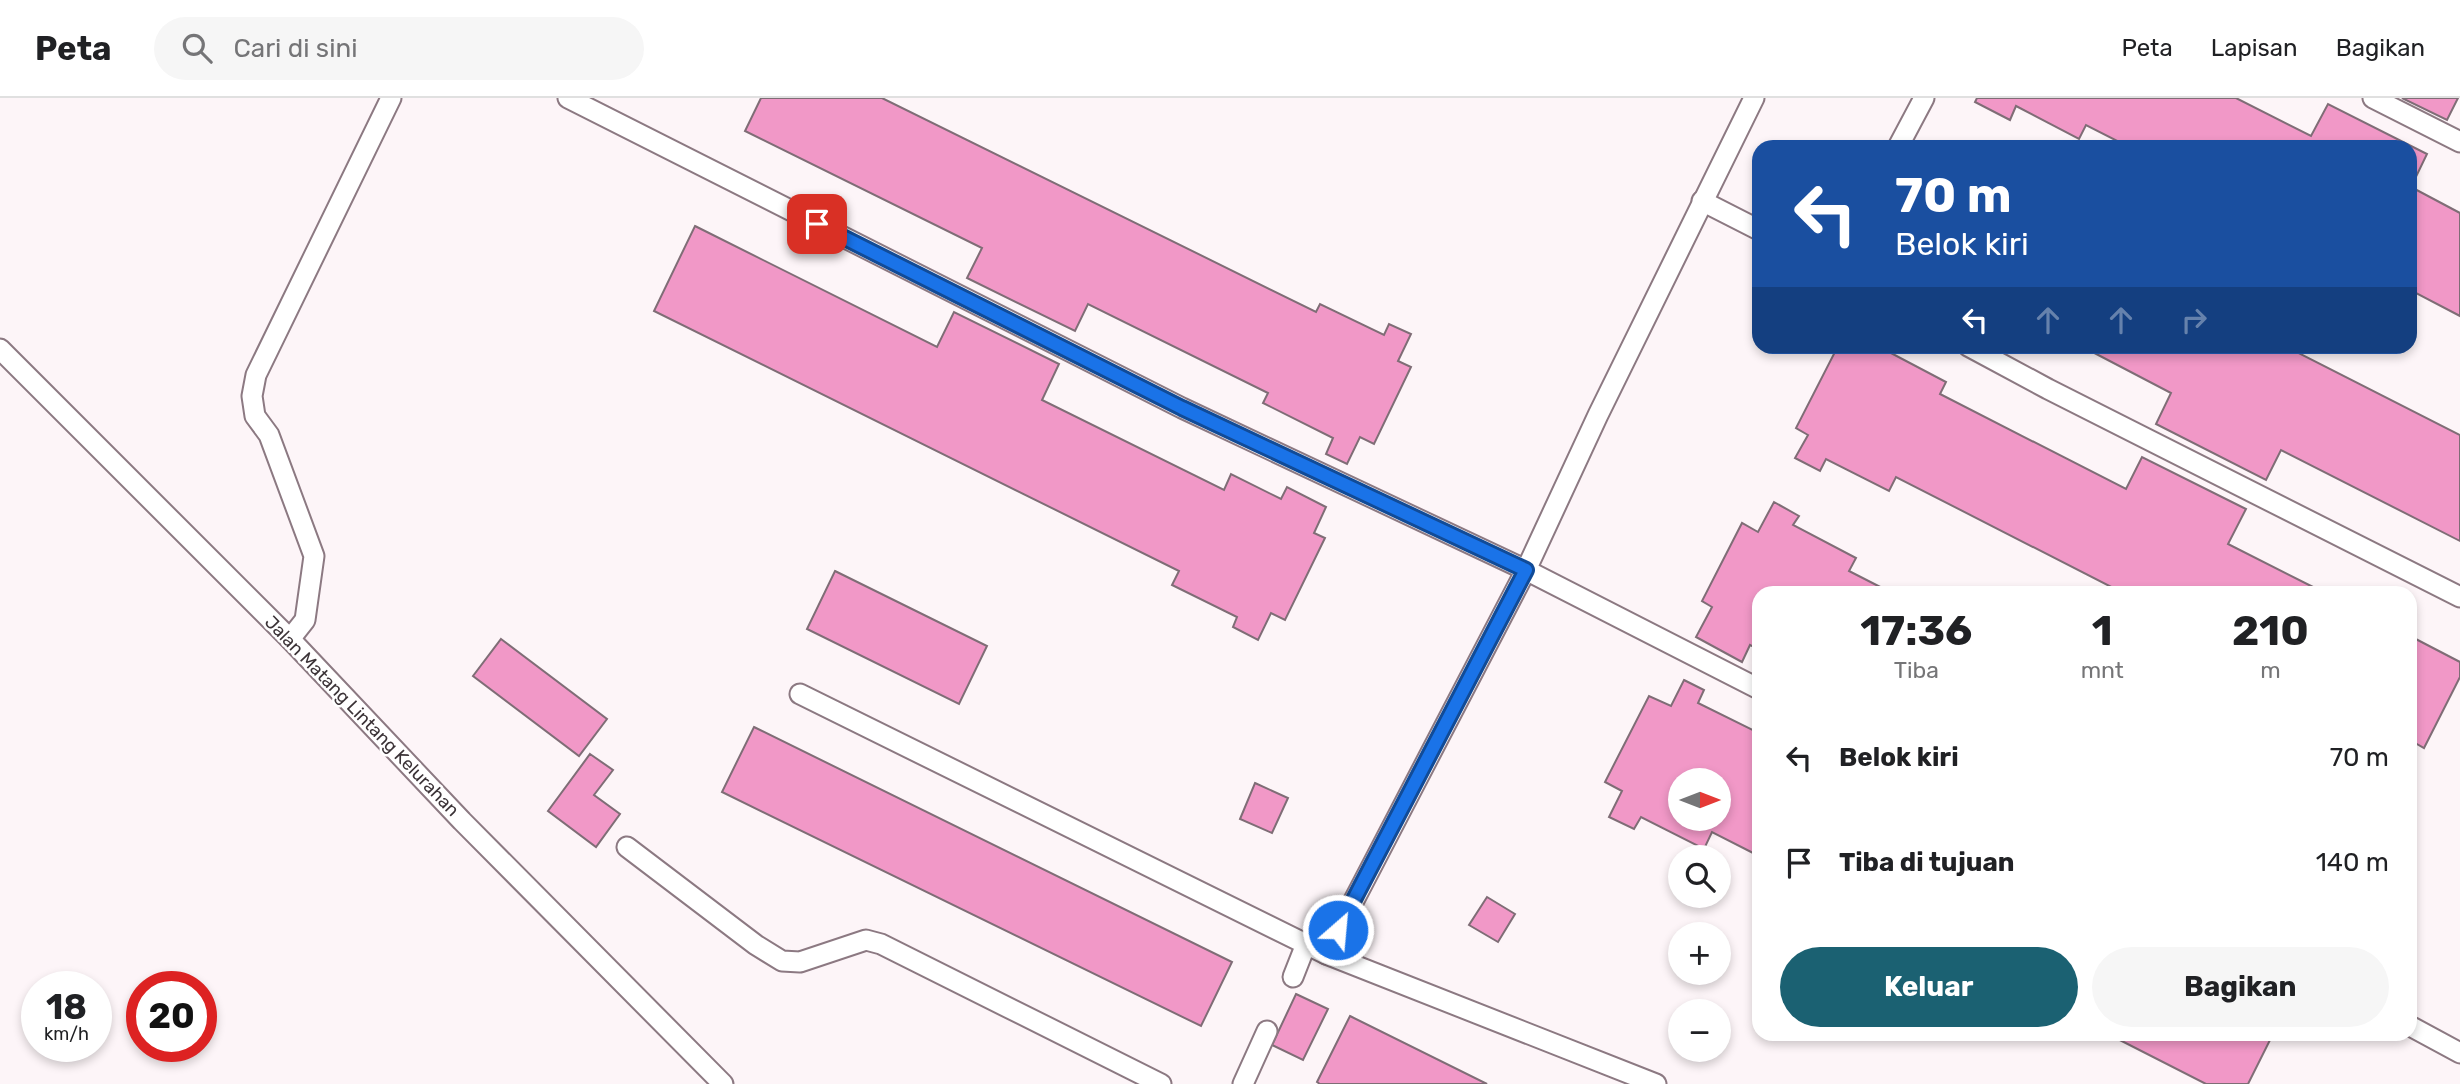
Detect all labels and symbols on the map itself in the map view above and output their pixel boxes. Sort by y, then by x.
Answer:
pin [787,194,847,254]
street label: Jalan Matang Lintang Kelurahan [260,611,464,821]
north arrow [1668,768,1731,831]
position arrow [1301,893,1375,967]
speed limit sign: 20 [126,971,217,1062]

